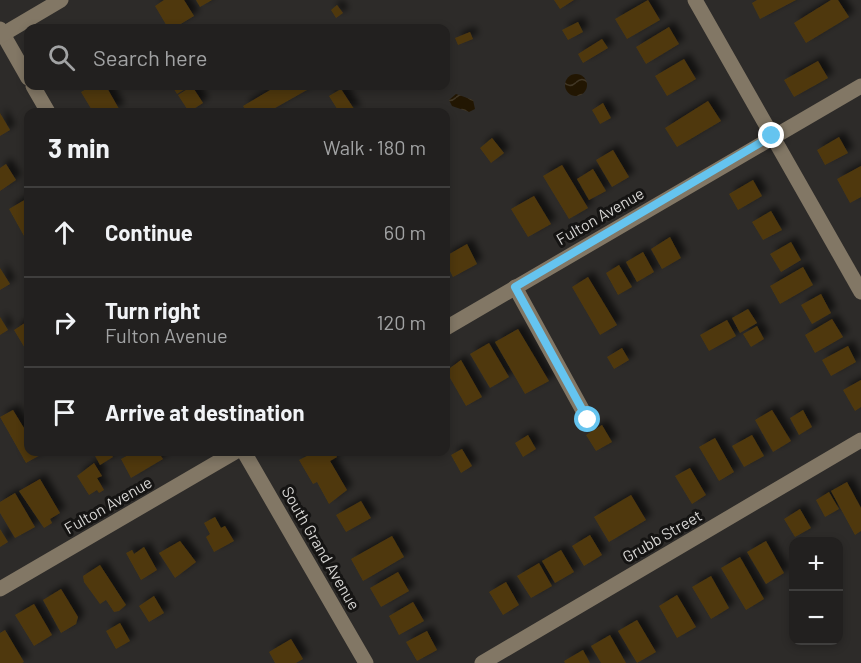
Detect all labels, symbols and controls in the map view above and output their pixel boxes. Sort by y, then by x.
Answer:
search box [24,24,450,90]
icon: search [45,41,78,74]
text: Search here [93,44,207,70]
route end [758,122,784,148]
text: 3 min [48,132,110,163]
text: Walk · 180 m [323,135,426,159]
street label: Fulton Avenue [553,183,647,248]
icon: ahead [48,216,81,249]
text: Continue [105,219,193,245]
text: 60 m [384,220,426,244]
text: Turn right [105,297,200,323]
icon: right [48,306,81,339]
text: 120 m [376,310,426,334]
text: Fulton Avenue [105,323,228,347]
icon: arrive [48,396,81,429]
text: Arrive at destination [105,399,304,425]
route start [574,406,600,432]
street label: Fulton Avenue [61,472,155,537]
street label: South Grand Avenue [278,483,365,613]
street label: Grubb Street [619,505,705,566]
map controls [789,537,843,645]
button: + [789,537,843,591]
button: − [789,591,843,645]

